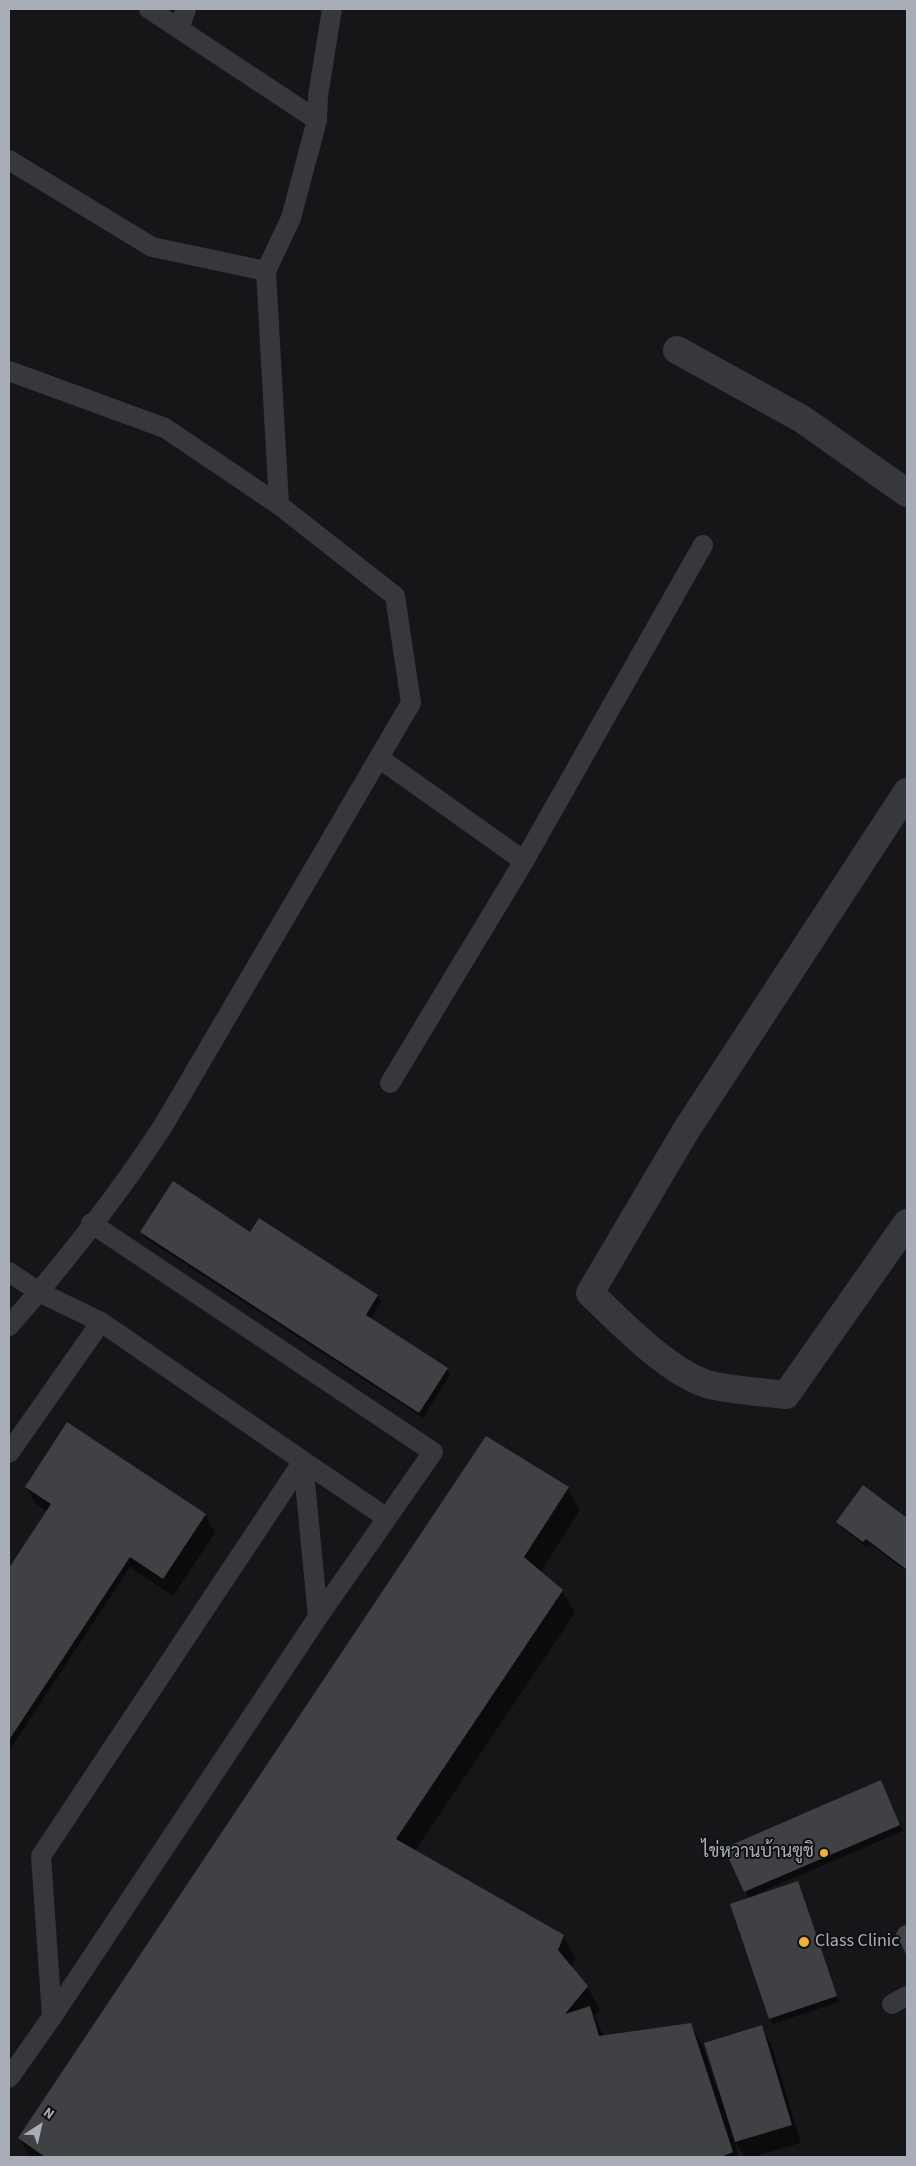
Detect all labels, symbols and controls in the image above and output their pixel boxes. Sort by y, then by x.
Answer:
place label: ไข่หวานบ้านฃูชิ [702,1842,814,1864]
marker: ไข่หวานบ้านฃูชิ [818,1847,830,1859]
place label: Class Clinic [815,1931,899,1953]
marker: Class Clinic [797,1935,811,1949]
north arrow [15,2101,65,2151]
text: N [39,2103,58,2125]

